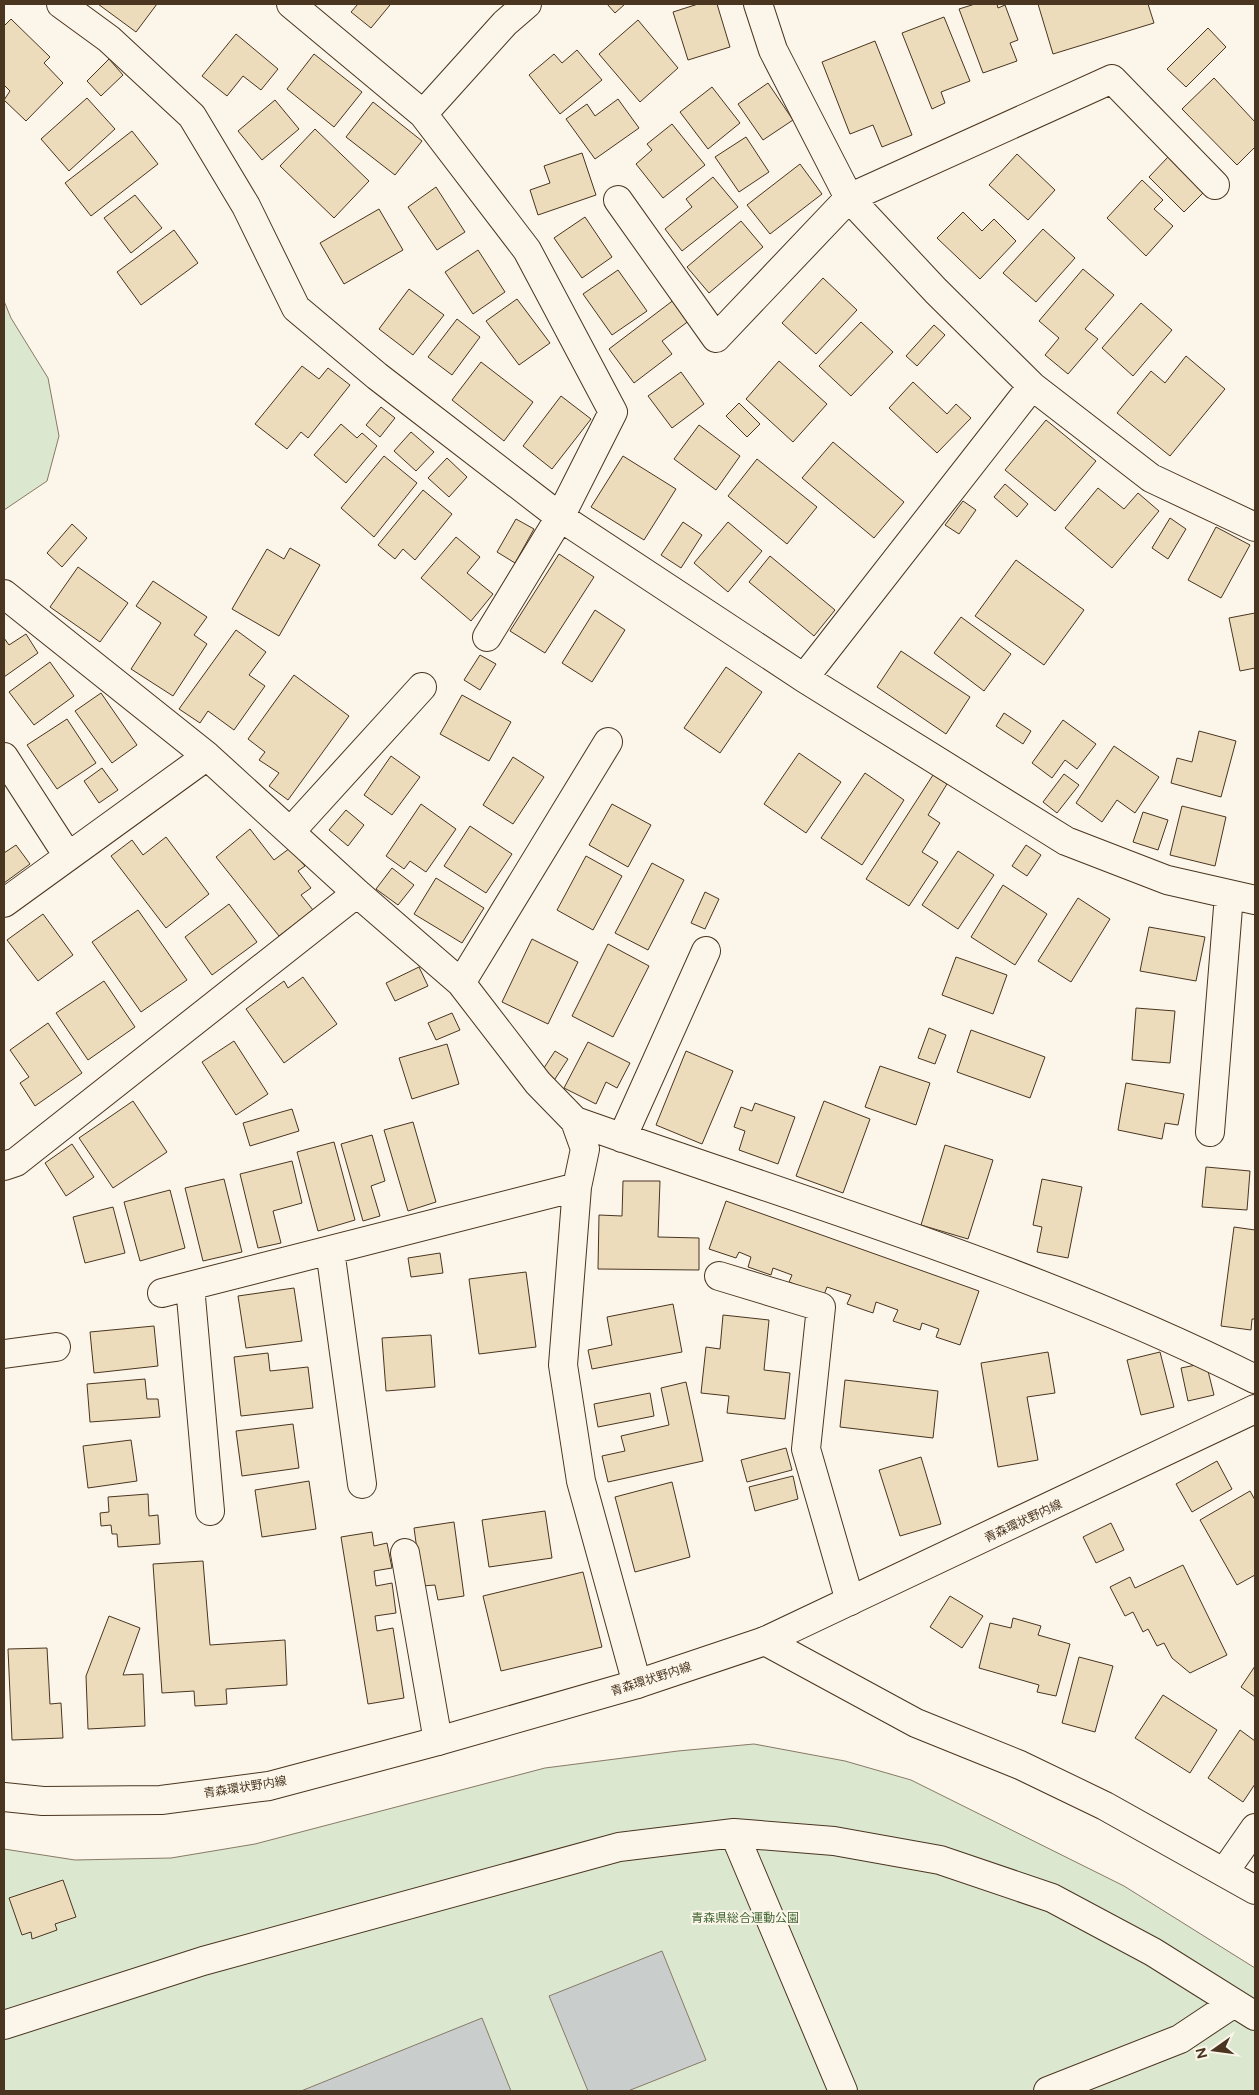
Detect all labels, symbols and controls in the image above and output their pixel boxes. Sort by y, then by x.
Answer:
street label: 青森環状野内線 [982,1497,1064,1545]
street label: 青森環状野内線 [609,1659,693,1699]
street label: 青森環状野内線 [202,1774,288,1800]
park label: 青森県総合運動公園 [691,1911,799,1925]
north arrow [1189,2025,1239,2075]
text: N [1192,2046,1211,2060]

